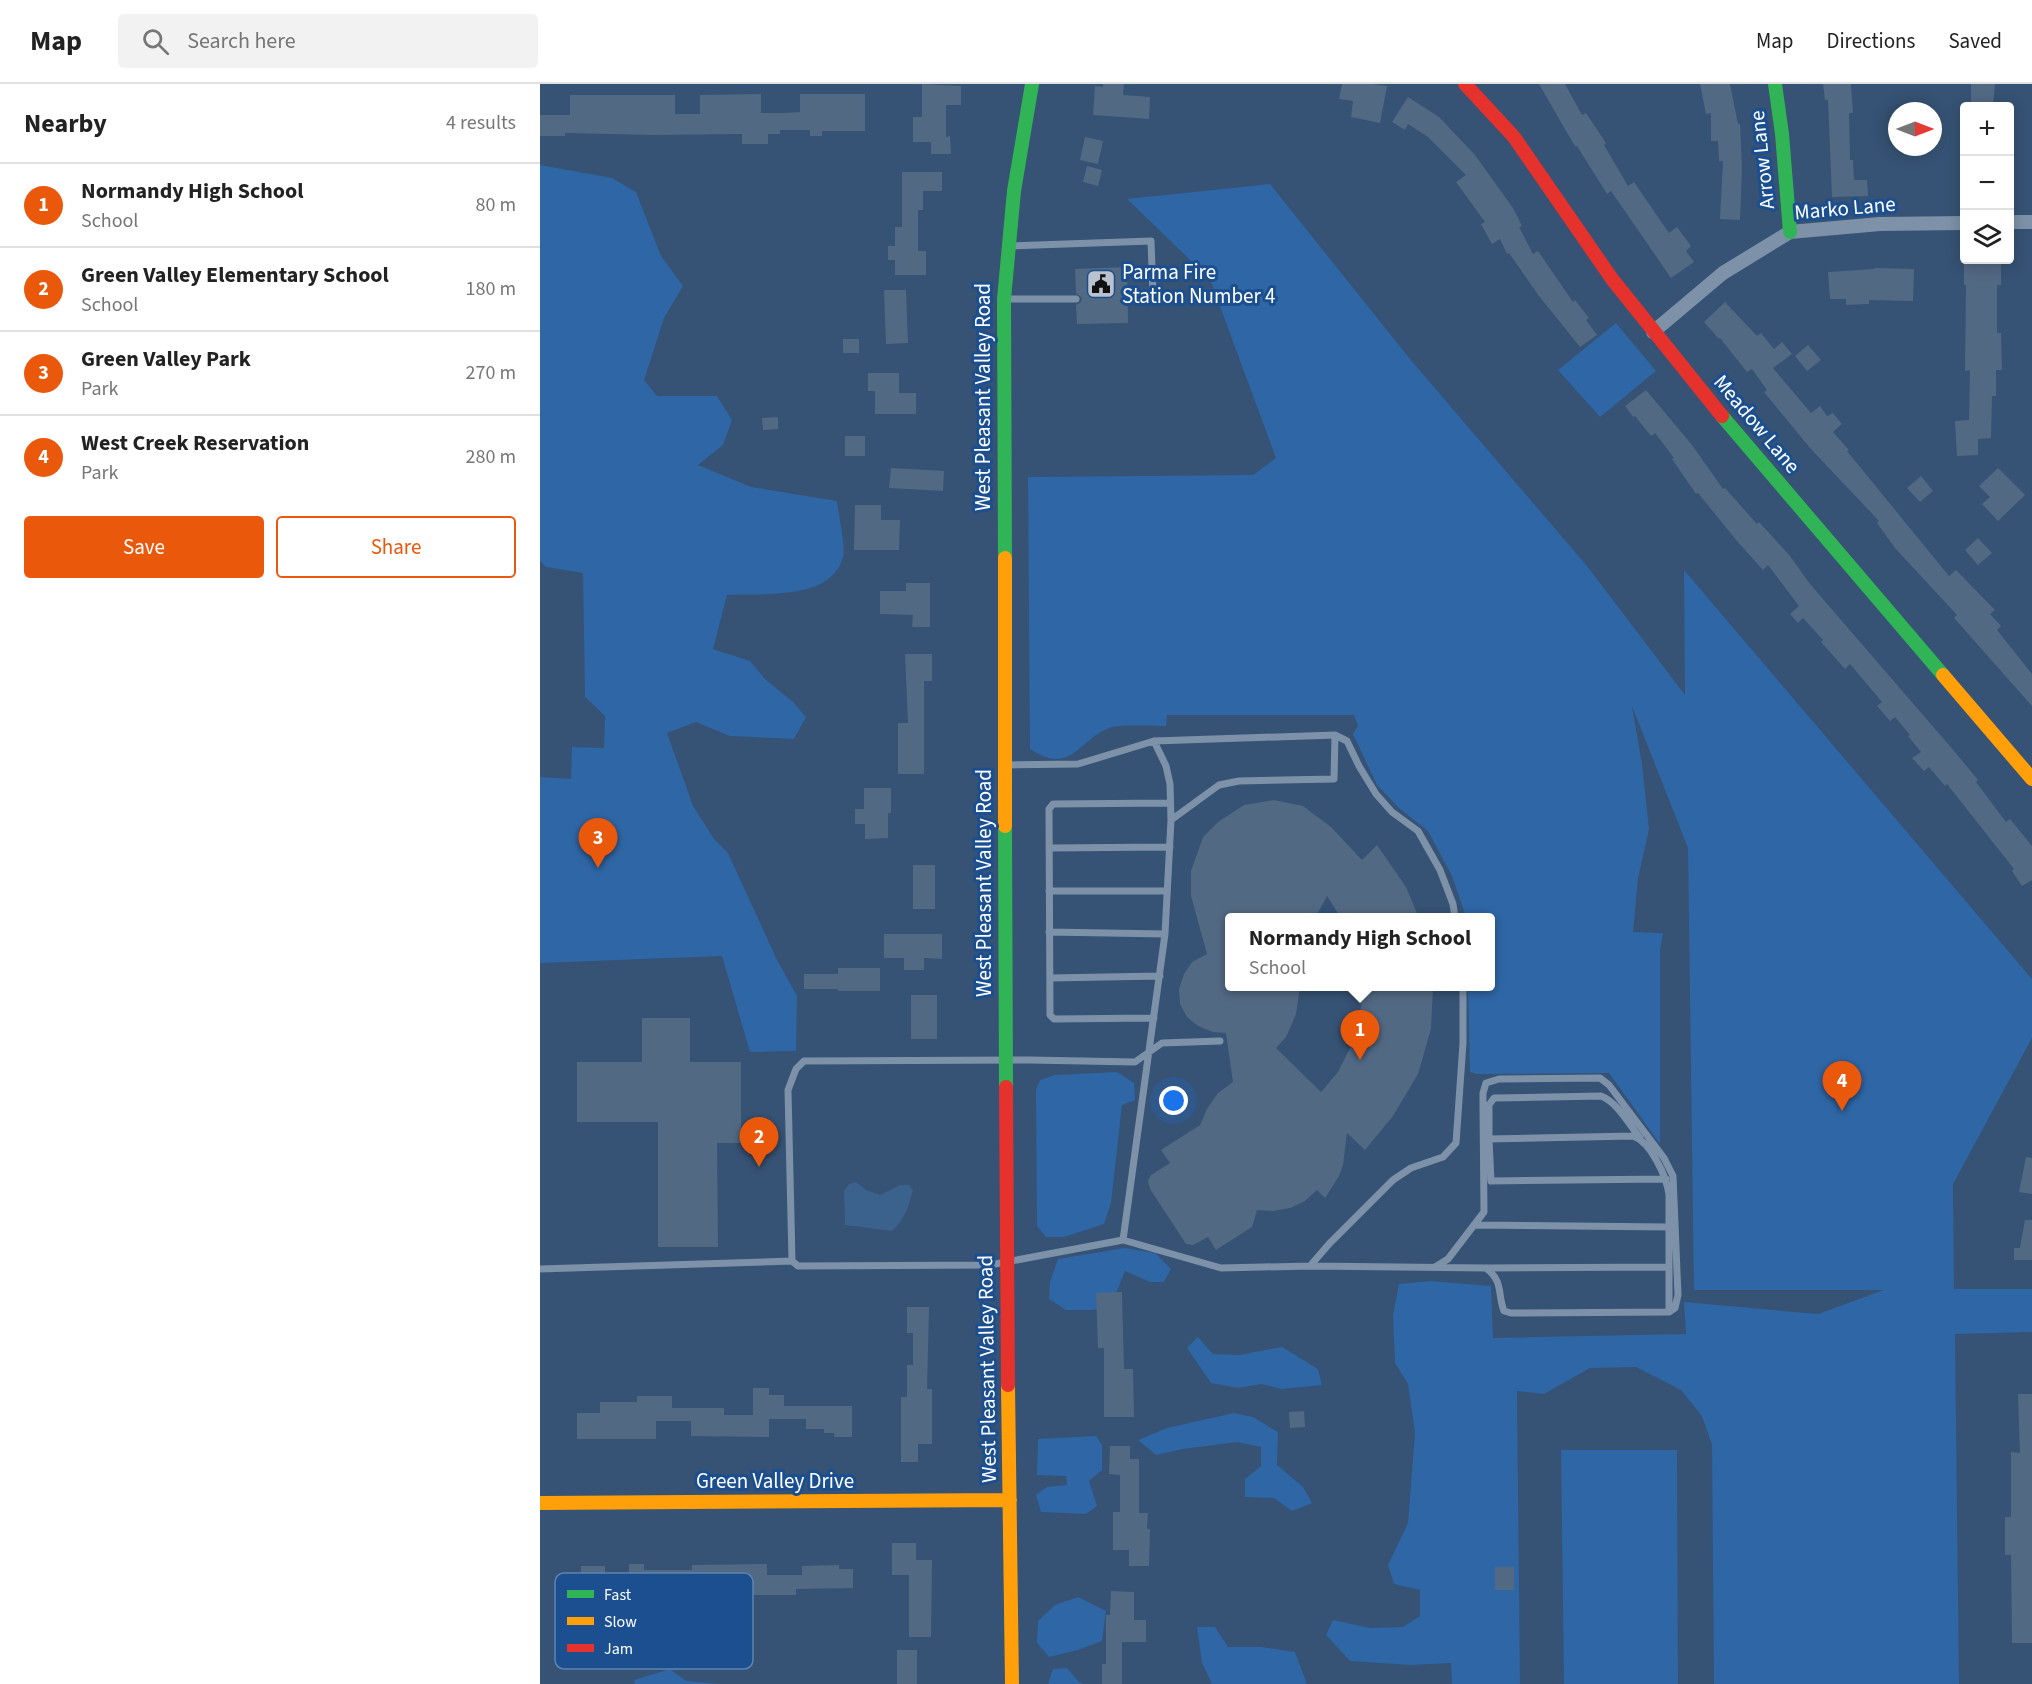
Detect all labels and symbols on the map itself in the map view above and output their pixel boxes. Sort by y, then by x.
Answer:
north arrow [1888,102,1942,156]
street label: Arrow Lane [1742,109,1782,211]
street label: Marko Lane [1793,189,1897,227]
place label: Parma Fire Station Number 4 [1122,257,1275,311]
public building icon: Parma Fire Station Number 4 [1085,268,1117,300]
street label: West Pleasant Valley Road [968,283,998,511]
street label: Meadow Lane [1707,368,1807,480]
street label: West Pleasant Valley Road [969,769,999,997]
pin: 3 [578,818,618,868]
pin: 1 [1340,1010,1380,1060]
pin: 4 [1822,1062,1862,1111]
your location [1159,1086,1188,1115]
pin: 2 [740,1118,778,1167]
street label: West Pleasant Valley Road [970,1255,1004,1483]
street label: Green Valley Drive [696,1466,854,1496]
legend [555,1573,753,1669]
text: Fast [604,1584,632,1606]
text: Slow [604,1611,637,1633]
text: Jam [604,1638,633,1660]

